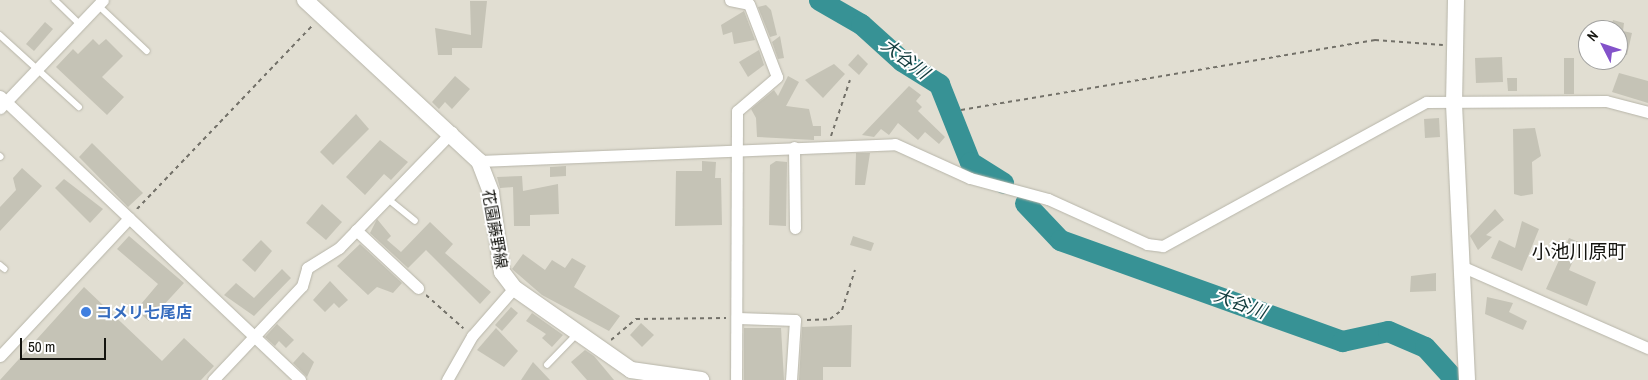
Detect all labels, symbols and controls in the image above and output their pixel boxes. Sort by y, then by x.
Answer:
north arrow [1578,20,1628,70]
text: N [1583,27,1602,45]
water label: 大谷川 [877,34,933,84]
street label: 花園藤野線 [479,188,511,270]
district label: 小池川原町 [1532,241,1626,263]
water label: 大谷川 [1211,285,1269,323]
place label: コメリ七尾店 [96,302,192,322]
marker: コメリ七尾店 [80,306,92,318]
scale bar [22,328,109,360]
text: 50 m [28,336,55,357]

